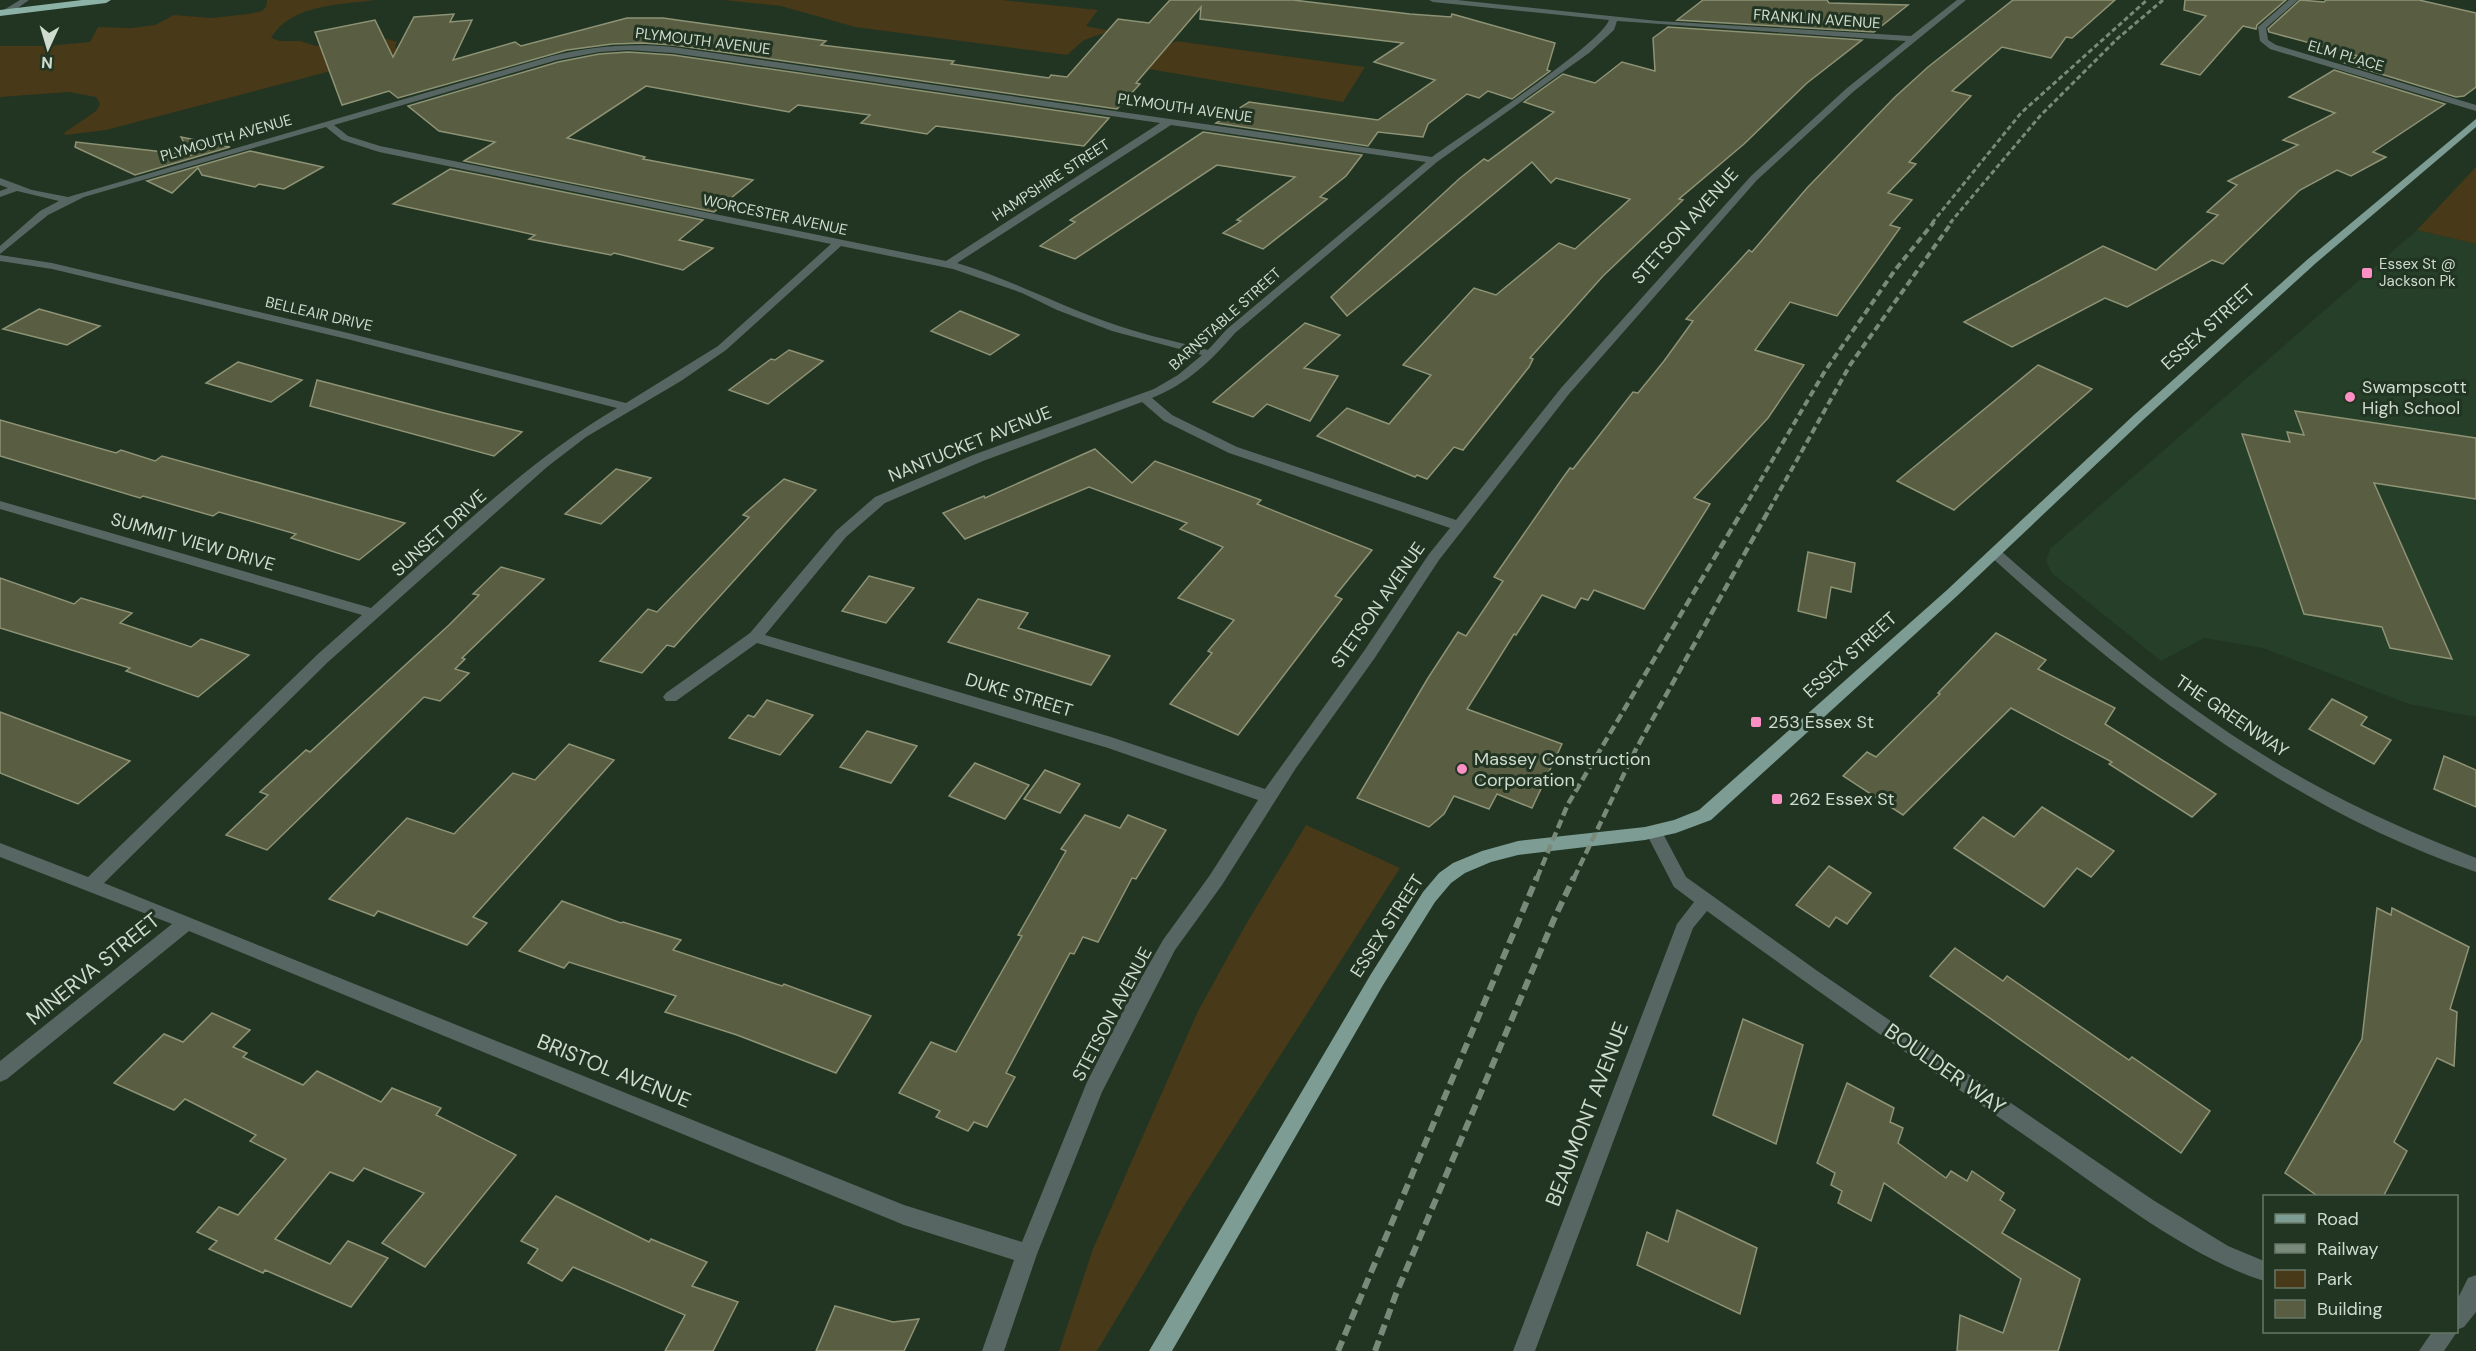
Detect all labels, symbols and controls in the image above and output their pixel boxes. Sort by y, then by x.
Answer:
street label: FRANKLIN AVENUE [1753,5,1881,33]
north arrow [18,18,78,78]
street label: PLYMOUTH AVENUE [634,23,772,59]
street label: ELM PLACE [2306,36,2386,76]
text: N [40,52,54,73]
street label: PLYMOUTH AVENUE [1116,89,1254,127]
street label: PLYMOUTH AVENUE [158,110,294,166]
street label: HAMPSHIRE STREET [988,134,1114,226]
street label: STETSON AVENUE [1626,163,1744,289]
street label: WORCESTER AVENUE [701,190,849,240]
place label: Essex St @ Jackson Pk [2379,254,2456,291]
street label: BARNSTABLE STREET [1165,263,1285,375]
marker: Essex St @ Jackson Pk [2360,266,2374,280]
street label: ESSEX STREET [2156,279,2260,375]
street label: BELLEAIR DRIVE [263,292,375,336]
place label: Swampscott High School [2362,375,2467,420]
marker: Swampscott High School [2343,390,2357,404]
street label: NANTUCKET AVENUE [885,400,1055,488]
street label: SUNSET DRIVE [387,484,491,582]
street label: SUMMIT VIEW DRIVE [108,507,278,577]
street label: STETSON AVENUE [1326,537,1430,673]
street label: ESSEX STREET [1798,607,1902,703]
street label: DUKE STREET [962,667,1076,723]
street label: THE GREENWAY [2171,669,2294,763]
place label: 253 Essex St [1768,710,1874,734]
marker: 253 Essex St [1749,715,1763,729]
place label: Massey Construction Corporation [1474,747,1651,792]
marker: Massey Construction Corporation [1455,762,1469,776]
place label: 262 Essex St [1789,787,1895,811]
marker: 262 Essex St [1770,792,1784,806]
street label: ESSEX STREET [1345,870,1429,982]
street label: MINERVA STREET [20,906,166,1031]
street label: STETSON AVENUE [1067,943,1157,1085]
street label: BOULDER WAY [1879,1017,2011,1121]
street label: BEAUMONT AVENUE [1539,1018,1635,1210]
street label: BRISTOL AVENUE [533,1027,695,1115]
legend [2263,1195,2458,1333]
text: Road [2317,1207,2359,1231]
text: Railway [2317,1237,2379,1261]
text: Park [2317,1267,2353,1291]
text: Building [2317,1297,2382,1321]

